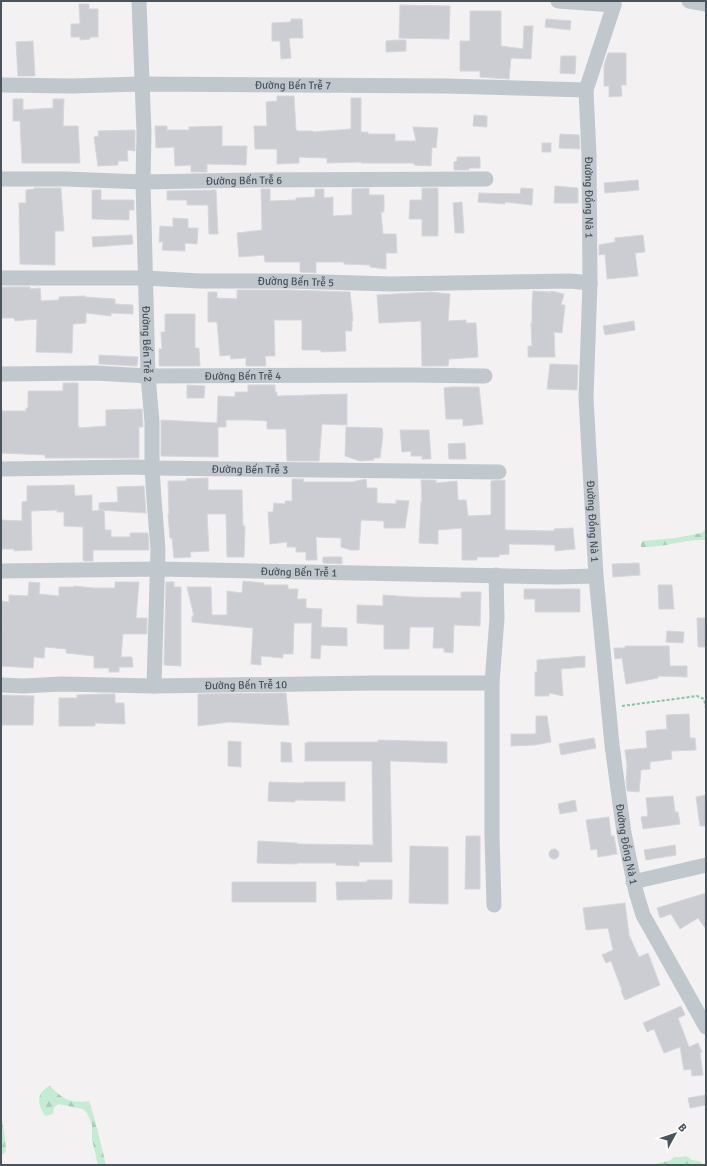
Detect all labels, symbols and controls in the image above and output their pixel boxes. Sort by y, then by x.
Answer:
street label: Đường Bến Trễ 7 [255,78,331,92]
street label: Đường Đồng Nà 1 [582,156,596,239]
street label: Đường Bến Trễ 6 [206,173,282,188]
street label: Đường Bến Trễ 5 [258,274,334,289]
street label: Đường Bến Trễ 2 [139,305,155,383]
street label: Đường Bến Trễ 4 [205,369,281,383]
street label: Đường Bến Trễ 3 [212,462,288,477]
street label: Đường Đồng Nà 1 [584,480,601,563]
street label: Đường Bến Trễ 1 [261,565,337,580]
street label: Đường Bến Trễ 10 [205,677,287,692]
street label: Đường Đồng Nà 1 [613,803,640,886]
north arrow [655,1114,695,1154]
text: B [675,1121,690,1135]

